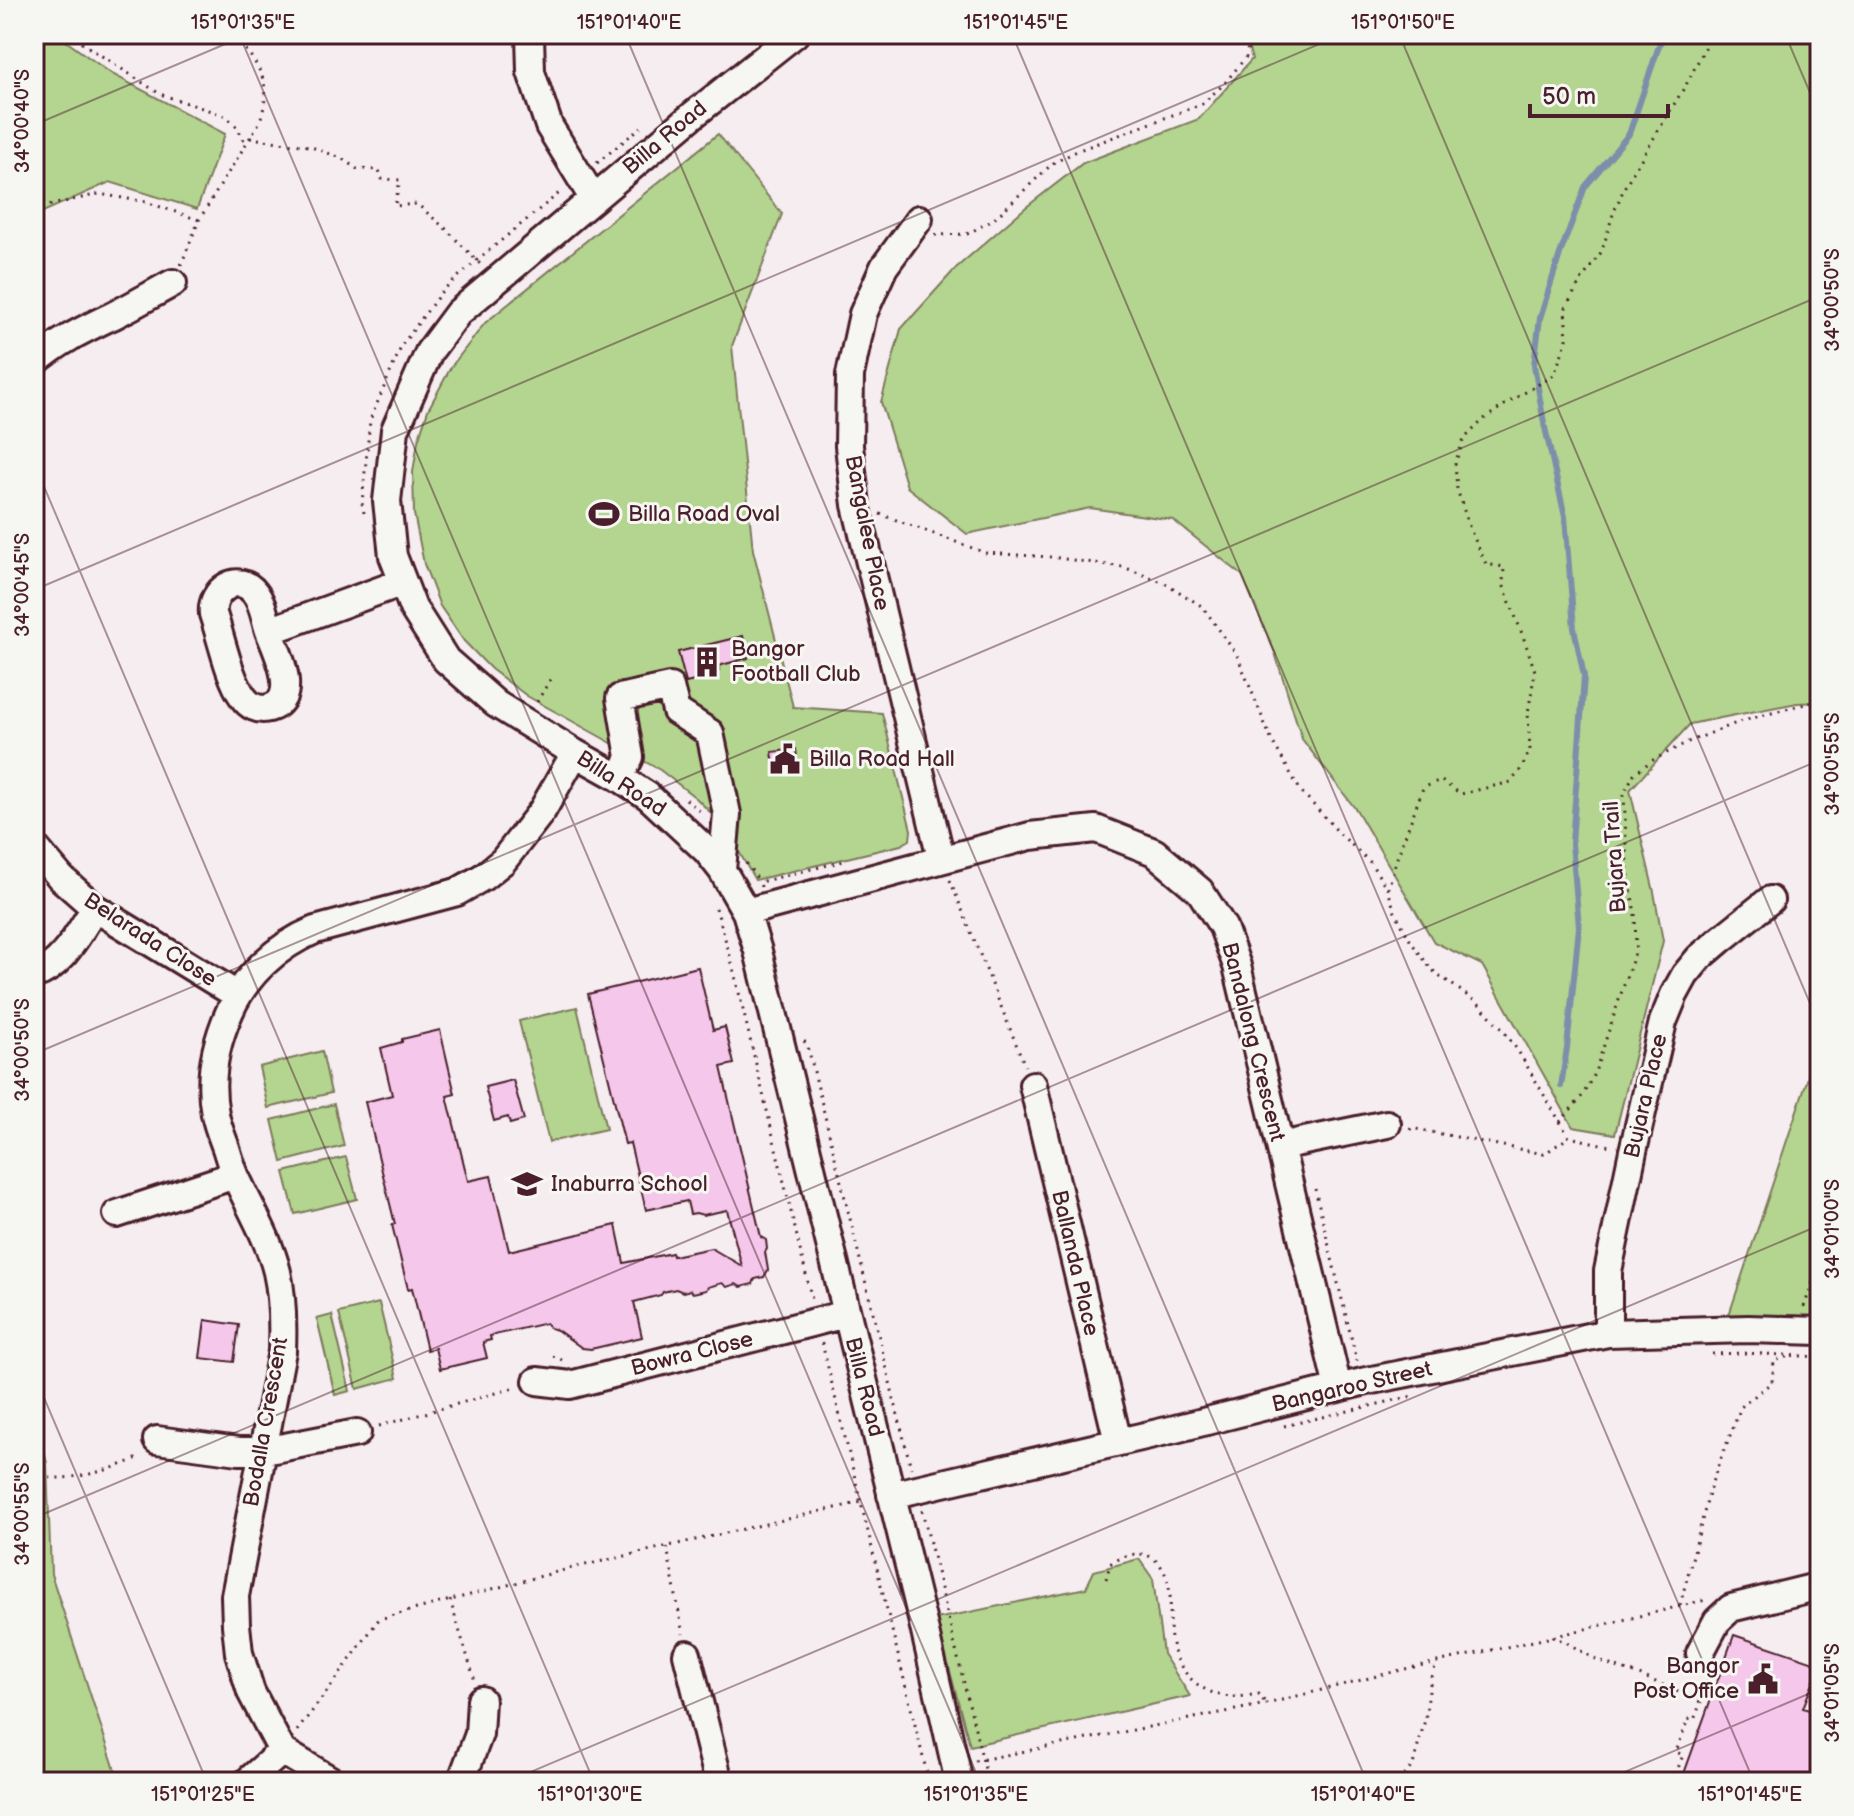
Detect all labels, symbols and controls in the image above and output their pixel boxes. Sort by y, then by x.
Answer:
text: 151°01'35"E [191,11,295,35]
text: 151°01'40"E [577,11,681,35]
text: 151°01'45"E [964,11,1068,35]
text: 151°01'50"E [1351,11,1455,35]
scale bar [1530,68,1668,118]
text: 34°00'40"S [11,69,35,173]
text: 50 m [1542,82,1596,111]
street label: Billa Road [617,95,713,181]
text: 34°00'50"S [1821,248,1845,352]
street label: Bangalee Place [839,453,895,613]
sports icon: Billa Road Oval [587,497,621,531]
place label: Billa Road Oval [628,501,780,528]
text: 34°00'45"S [11,533,35,637]
place label: Bangor Football Club [731,636,861,688]
building icon: Bangor Football Club [690,645,724,679]
text: 34°00'55"S [1821,712,1845,816]
public building icon: Billa Road Hall [768,742,802,776]
street label: Billa Road [571,745,671,823]
place label: Billa Road Hall [809,746,955,773]
street label: Bujara Trail [1598,800,1632,914]
street label: Belarada Close [78,887,222,993]
street label: Bandalong Crescent [1215,940,1291,1145]
text: 34°00'50"S [11,998,35,1102]
street label: Bujara Place [1619,1031,1673,1161]
school or university icon: Inaburra School [510,1167,544,1201]
place label: Inaburra School [551,1171,708,1198]
text: 34°01'00"S [1821,1179,1845,1279]
street label: Ballanda Place [1045,1187,1105,1339]
street label: Bowra Close [628,1326,756,1382]
street label: Bodalla Crescent [238,1335,294,1509]
street label: Billa Road [839,1335,889,1439]
street label: Bangaroo Street [1269,1355,1435,1419]
text: 34°00'55"S [11,1462,35,1566]
text: 34°01'05"S [1821,1643,1845,1743]
place label: Bangor Post Office [1633,1653,1740,1705]
public building icon: Bangor Post Office [1746,1662,1780,1696]
text: 151°01'25"E [151,1783,255,1807]
text: 151°01'30"E [538,1783,642,1807]
text: 151°01'35"E [924,1783,1028,1807]
text: 151°01'40"E [1311,1783,1415,1807]
text: 151°01'45"E [1698,1783,1802,1807]

